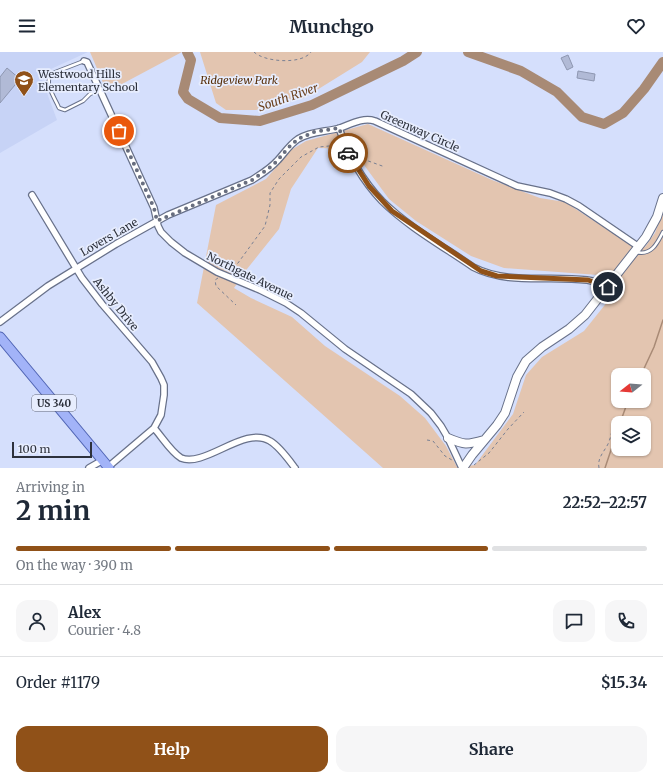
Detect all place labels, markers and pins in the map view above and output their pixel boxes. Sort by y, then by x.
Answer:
place label: Westwood Hills Elementary School [37,67,139,94]
school or university icon: Westwood Hills Elementary School [13,69,35,97]
pin [102,114,136,148]
pin [591,270,625,304]

